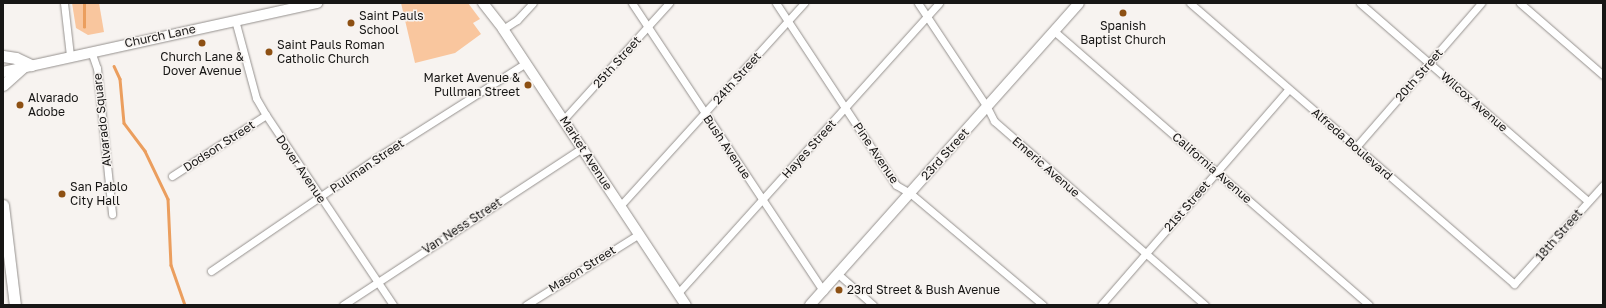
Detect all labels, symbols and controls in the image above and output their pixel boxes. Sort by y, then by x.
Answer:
marker: Spanish Baptist Church [1118,8,1128,18]
place label: Saint Pauls School [359,9,424,37]
marker: Saint Pauls School [346,18,356,28]
place label: Spanish Baptist Church [1080,19,1166,47]
street label: Church Lane [123,21,197,51]
street label: 25th Street [590,33,644,91]
marker: Church Lane & Dover Avenue [197,38,207,48]
place label: Saint Pauls Roman Catholic Church [277,38,385,66]
street label: 20th Street [1392,46,1446,104]
marker: Saint Pauls Roman Catholic Church [264,47,274,57]
street label: 24th Street [710,49,764,107]
place label: Church Lane & Dover Avenue [160,50,244,78]
street label: Wilcox Avenue [1438,69,1510,135]
place label: Market Avenue & Pullman Street [424,71,520,99]
street label: Alvarado Square [90,72,114,168]
marker: Market Avenue & Pullman Street [523,80,533,90]
place label: Alvarado Adobe [28,91,78,119]
marker: Alvarado Adobe [15,100,25,110]
street label: Alfreda Boulevard [1309,105,1395,183]
street label: Bush Avenue [700,112,754,182]
street label: Market Avenue [557,113,615,193]
street label: Hayes Street [779,117,839,181]
street label: Dodson Street [181,118,257,174]
street label: Pine Avenue [850,120,902,186]
street label: 23rd Street [918,125,972,183]
street label: California Avenue [1169,129,1255,207]
street label: Dover Avenue [273,132,329,206]
street label: Emeric Avenue [1009,134,1083,200]
street label: Pullman Street [327,136,407,196]
street label: 21st Street [1161,178,1213,234]
place label: San Pablo City Hall [70,180,128,208]
marker: San Pablo City Hall [57,189,67,199]
street label: Van Ness Street [420,195,504,257]
street label: 18th Street [1533,206,1585,264]
street label: Mason Street [546,243,618,295]
place label: 23rd Street & Bush Avenue [847,283,1000,297]
marker: 23rd Street & Bush Avenue [834,285,844,295]

